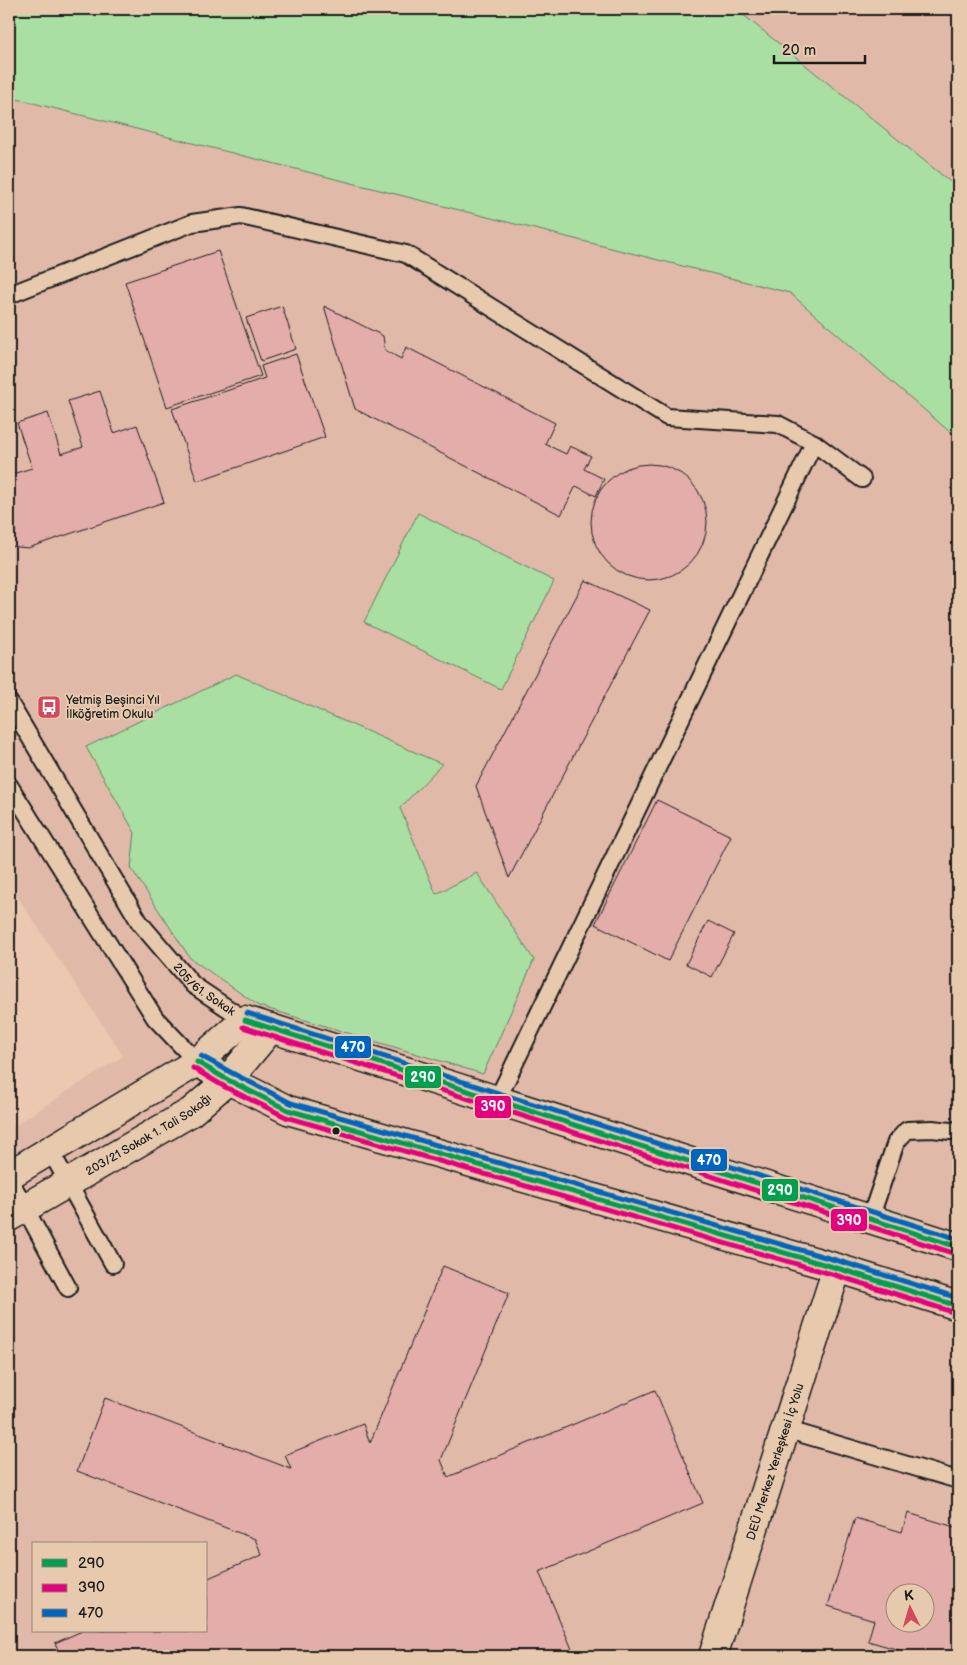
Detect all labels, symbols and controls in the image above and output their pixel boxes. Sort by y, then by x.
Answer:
scale bar [774,32,866,64]
text: 20 m [782,41,816,60]
place label: Yetmiş Beşinci Yıl İlköğretim Okulu [65,693,160,722]
bus stop icon: Yetmiş Beşinci Yıl İlköğretim Okulu [36,694,62,720]
street label: 205/61. Sokak [170,960,238,1019]
line badge: 470 [334,1035,372,1059]
text: 470 [341,1039,366,1056]
line badge: 290 [404,1065,442,1089]
text: 290 [410,1069,436,1086]
street label: 203/21 Sokak 1. Tali Sokağı [83,1090,214,1179]
line badge: 390 [474,1095,512,1119]
text: 390 [480,1098,506,1115]
unlabelled marker [331,1126,341,1136]
line badge: 470 [690,1148,728,1172]
text: 470 [697,1152,722,1169]
line badge: 290 [761,1178,799,1202]
text: 290 [767,1182,793,1199]
line badge: 390 [830,1208,868,1232]
text: 390 [836,1212,862,1229]
street label: DEÜ Merkez Yerleşkesi İç Yolu [743,1381,807,1542]
legend [32,1542,208,1632]
text: 290 [78,1554,105,1573]
text: 390 [78,1578,105,1597]
north arrow [884,1582,934,1632]
text: K [903,1587,915,1604]
text: 470 [78,1604,104,1623]

